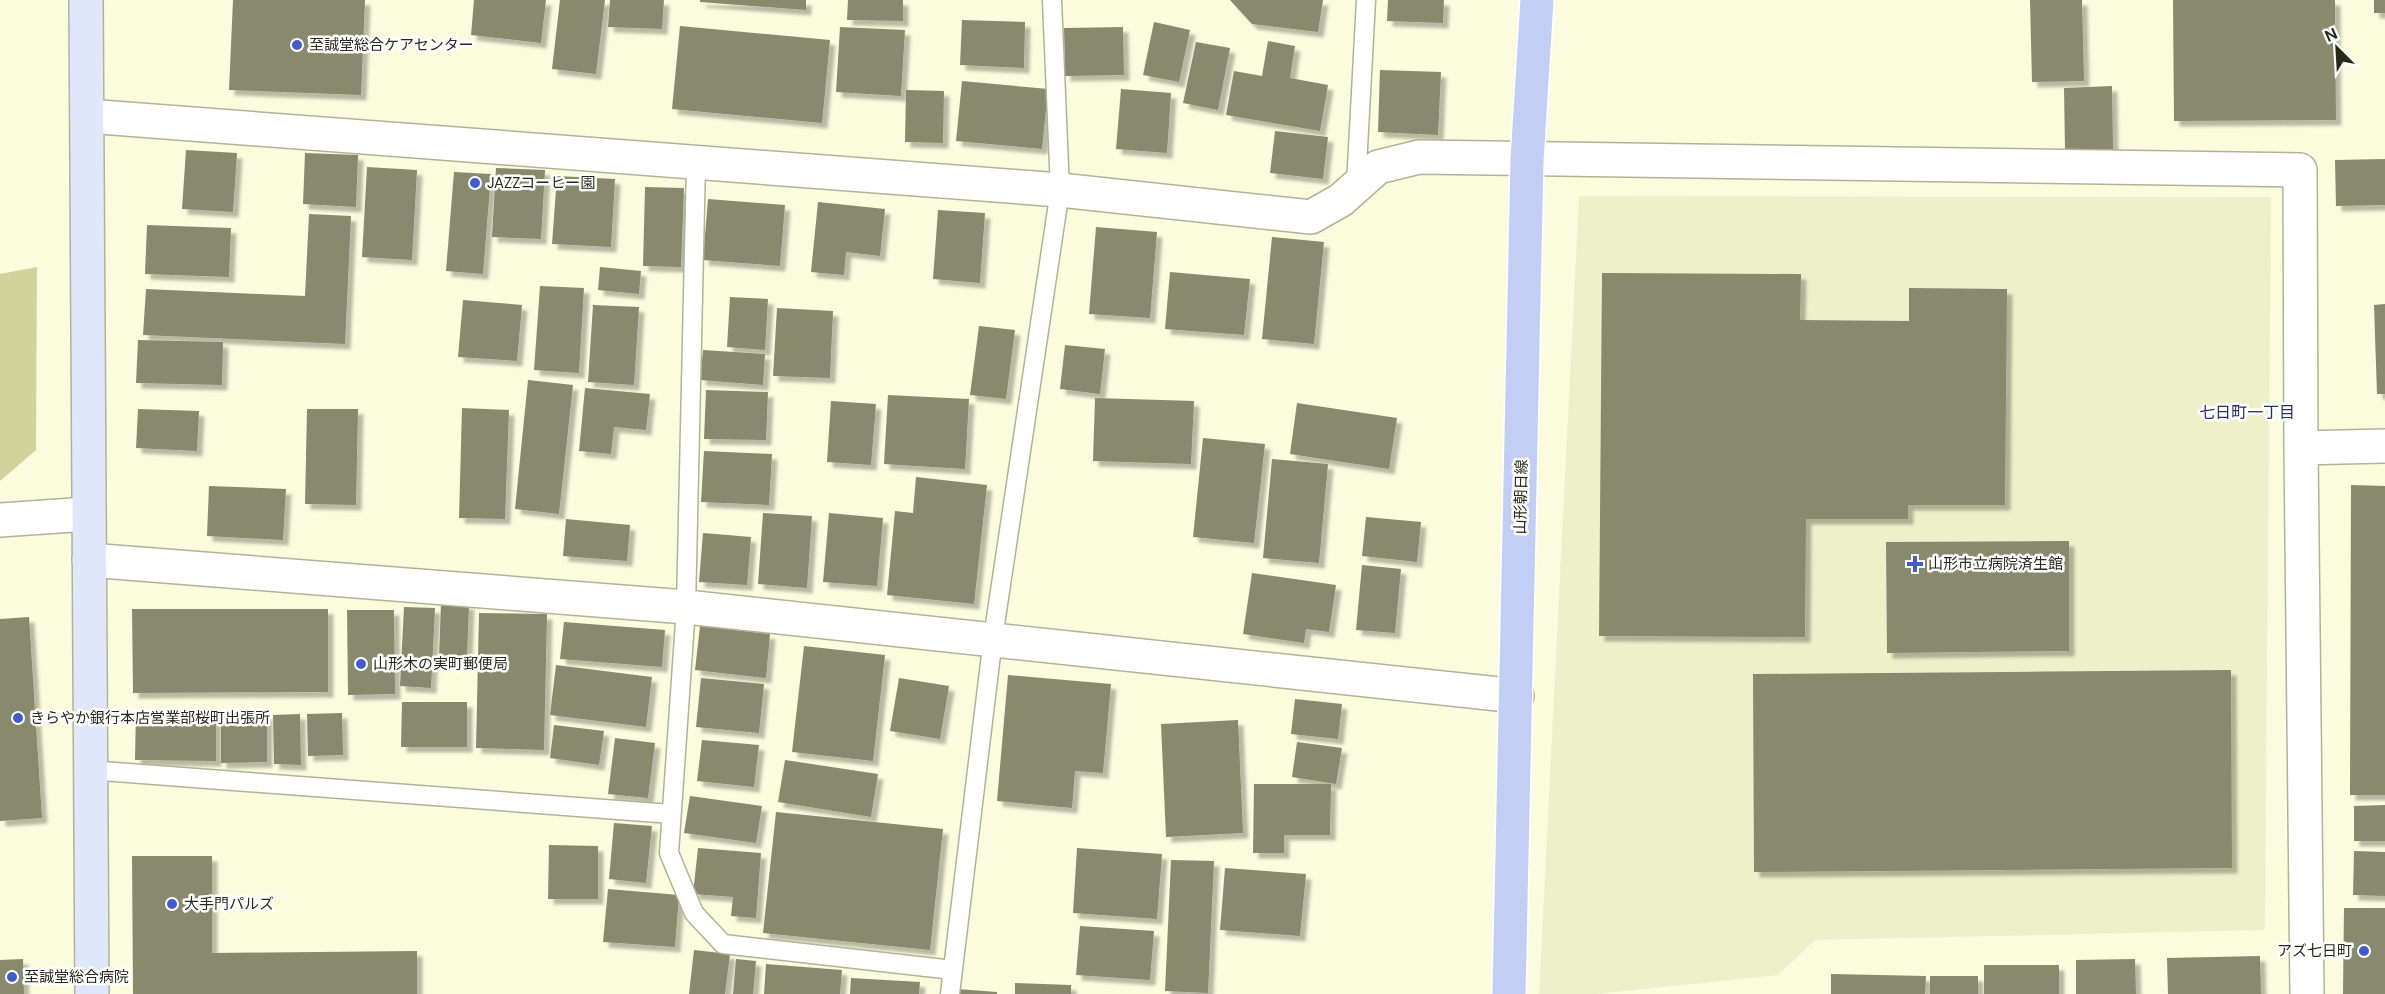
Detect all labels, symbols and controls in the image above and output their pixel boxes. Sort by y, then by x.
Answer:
north arrow [2307,18,2367,78]
text: N [2322,23,2341,47]
place label: 至誠堂総合ケアセンター [309,35,474,55]
marker: 至誠堂総合ケアセンター [290,38,304,52]
place label: JAZZコーヒー園 [487,173,595,193]
marker: JAZZコーヒー園 [468,176,482,190]
district label: 七日町一丁目 [2199,402,2295,423]
street label: 山形朝日線 [1510,459,1532,535]
place label: 山形市立病院済生館 [1928,554,2063,574]
marker: 山形市立病院済生館 [1906,555,1924,573]
place label: 山形木の実町郵便局 [373,654,508,674]
marker: 山形木の実町郵便局 [354,657,368,671]
place label: きらやか銀行本店営業部桜町出張所 [30,708,270,728]
marker: きらやか銀行本店営業部桜町出張所 [11,711,25,725]
place label: 大手門パルズ [184,894,274,914]
marker: 大手門パルズ [165,897,179,911]
place label: アズ七日町 [2277,941,2352,961]
marker: アズ七日町 [2357,944,2371,958]
place label: 至誠堂総合病院 [24,967,129,987]
marker: 至誠堂総合病院 [5,970,19,984]

